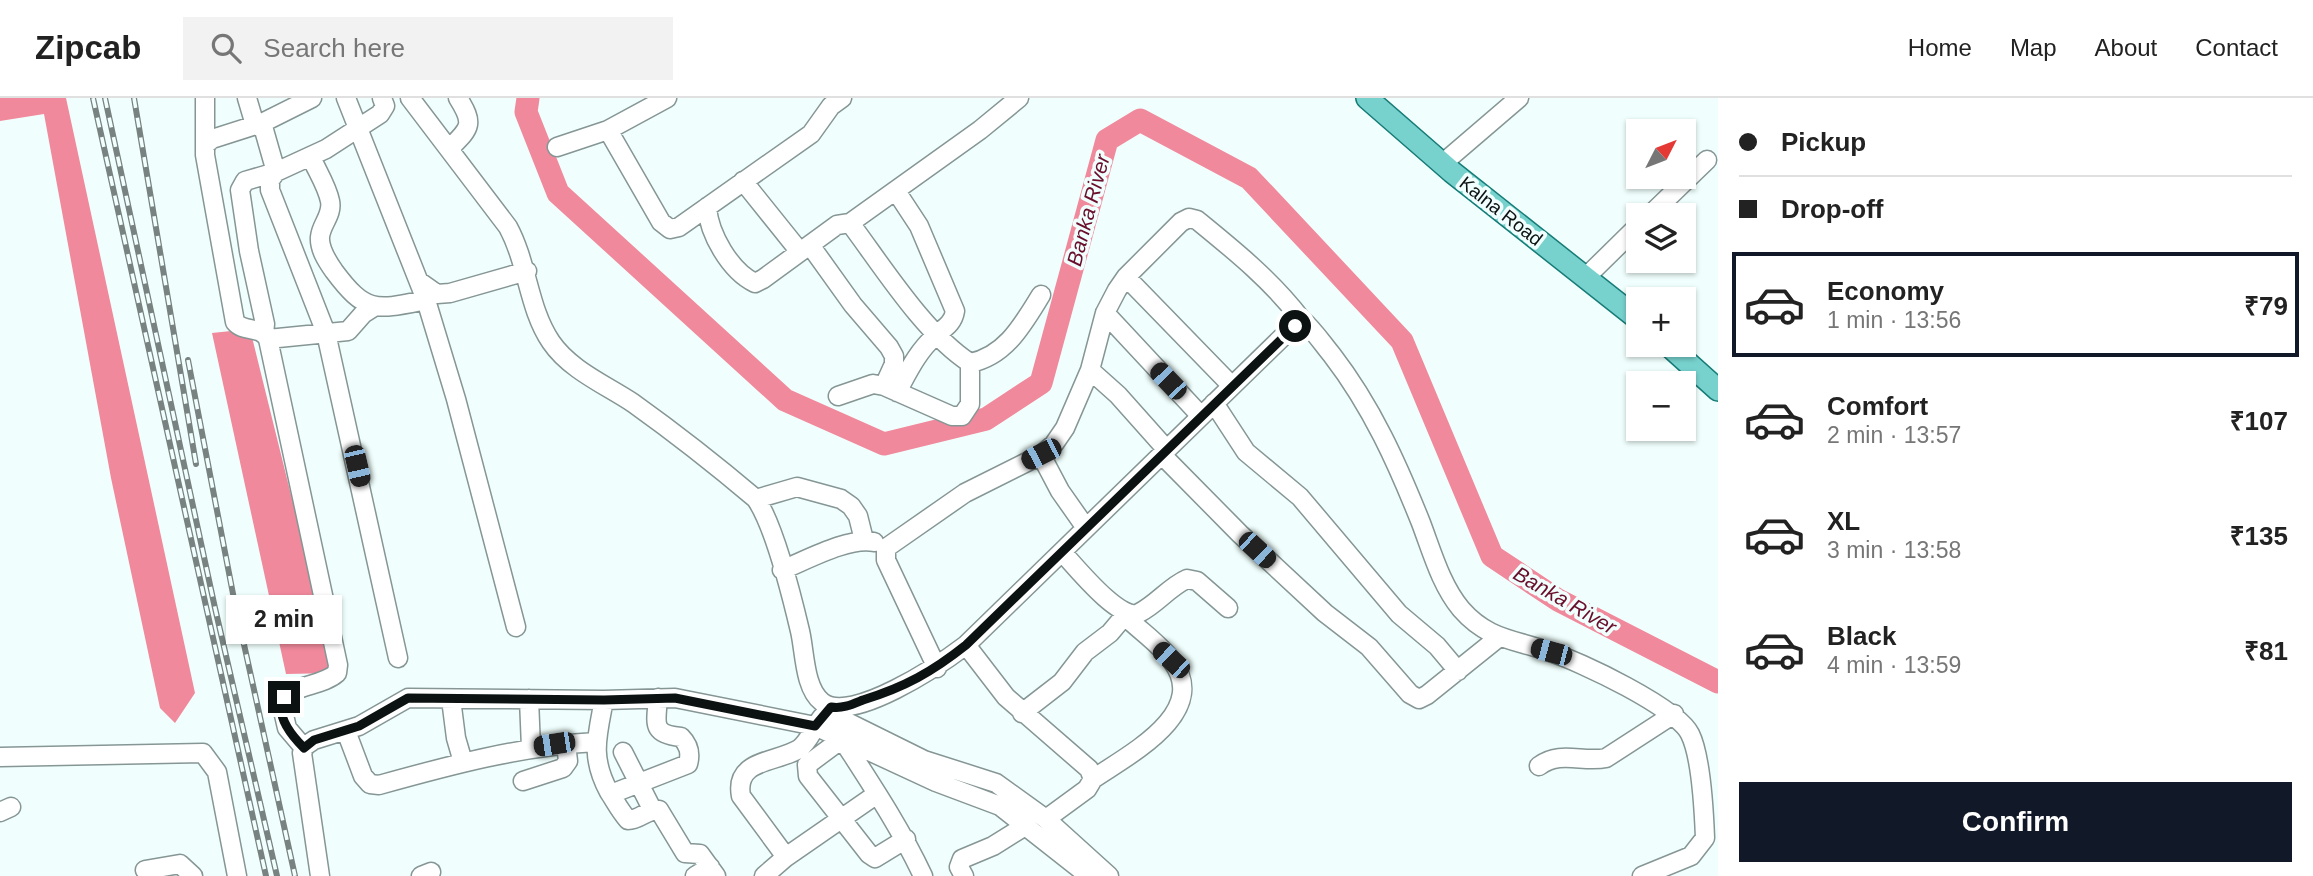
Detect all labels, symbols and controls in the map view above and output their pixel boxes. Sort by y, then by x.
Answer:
search box [183,17,673,80]
text: Zipcab [35,29,141,66]
icon: search [207,29,245,67]
text: Search here [263,33,405,63]
text: Home [1908,34,1972,61]
text: Map [2010,34,2057,61]
text: About [2095,34,2157,61]
text: Contact [2195,34,2278,61]
north arrow [1626,119,1696,189]
map controls [1626,119,1696,441]
text: Pickup [1781,127,1866,157]
water label: Banka River [1062,151,1114,268]
street label: Kalna Road [1455,172,1547,250]
text: Drop-off [1781,194,1884,224]
button: layers [1626,203,1696,273]
icon: car [1743,273,1806,336]
text: Economy [1827,276,1944,306]
button: + [1626,287,1696,357]
text: ₹79 [2244,291,2288,321]
text: 1 min · 13:56 [1827,307,1961,333]
route start [1279,310,1311,342]
car [1146,359,1191,403]
button: − [1626,371,1696,441]
icon: car [1743,388,1806,451]
text: Comfort [1827,391,1928,421]
text: ₹107 [2230,406,2288,436]
text: 2 min · 13:57 [1827,422,1961,448]
car [1018,435,1065,473]
car [343,443,372,489]
icon: car [1743,503,1806,566]
text: XL [1827,506,1860,536]
text: ₹135 [2230,521,2288,551]
car [1235,528,1280,572]
text: 3 min · 13:58 [1827,537,1961,563]
water label: Banka River [1510,561,1621,639]
callout: 2 min [226,596,342,644]
text: 2 min [254,606,314,632]
icon: car [1743,618,1806,681]
text: Black [1827,621,1896,651]
car [1528,636,1575,668]
text: ₹81 [2244,636,2288,666]
car [1149,638,1194,682]
text: 4 min · 13:59 [1827,652,1961,678]
route end [268,681,300,713]
car [532,730,577,758]
button: Confirm [1739,782,2292,862]

